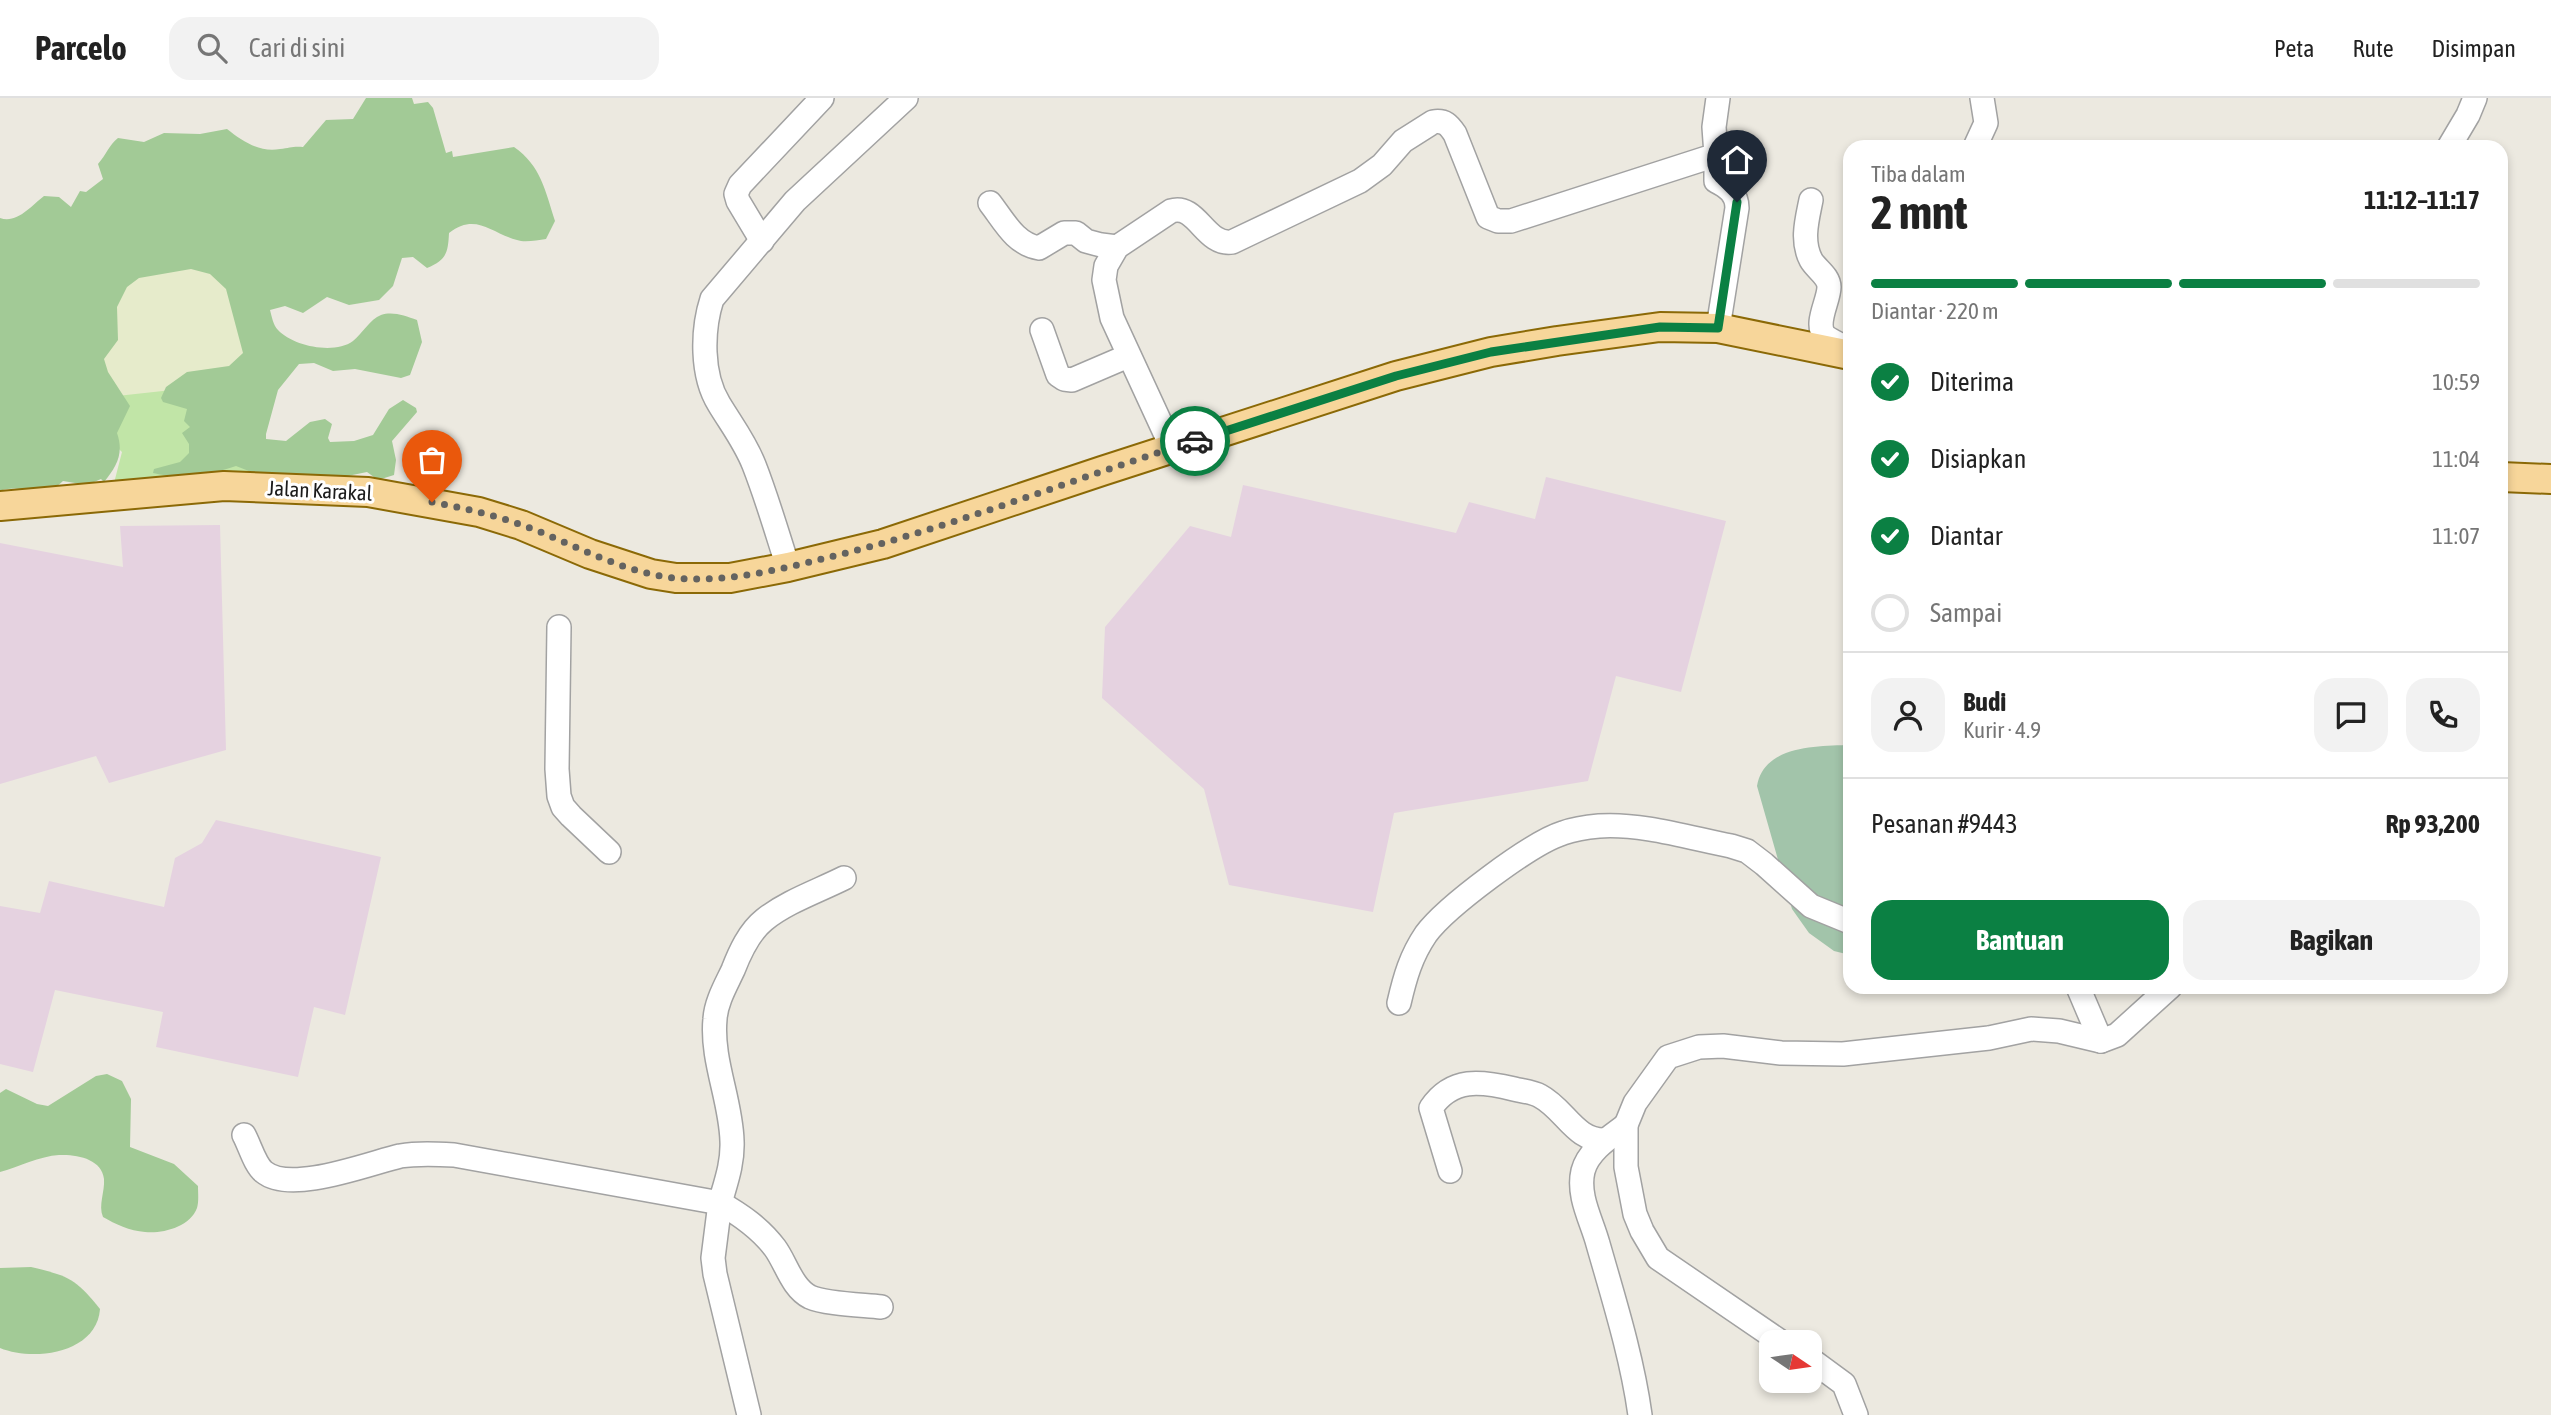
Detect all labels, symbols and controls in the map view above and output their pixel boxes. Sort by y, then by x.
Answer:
search box [169,17,659,80]
text: Parcelo [35,29,127,67]
icon: search [193,29,231,67]
text: Cari di sini [249,33,345,63]
text: Peta [2274,35,2314,62]
text: Rute [2352,35,2394,62]
text: Disimpan [2432,35,2516,62]
pin [1707,130,1767,202]
icon: home [1718,141,1756,179]
text: Tiba dalam [1871,161,1966,187]
text: 11:12–11:17 [2364,185,2480,215]
text: 2 mnt [1871,186,1968,239]
text: Diantar · 220 m [1871,298,1999,324]
icon: check [1871,363,1909,401]
text: Diterima [1930,367,2014,397]
text: 10:59 [2432,369,2480,395]
courier [1160,406,1230,476]
icon: car [1176,422,1214,460]
pin [402,430,462,502]
icon: check [1871,440,1909,478]
icon: bag [413,441,451,479]
text: Disiapkan [1930,444,2026,474]
text: 11:04 [2432,446,2480,472]
street label: Jalan Karakal [267,475,373,505]
icon: check [1871,517,1909,555]
text: Diantar [1930,521,2003,551]
text: 11:07 [2432,523,2480,549]
text: Sampai [1930,598,2002,628]
button: person [1871,678,1945,752]
button: chat [2314,678,2388,752]
button: phone [2406,678,2480,752]
text: Budi [1963,687,2006,717]
text: Kurir · 4.9 [1963,717,2041,743]
text: Pesanan #9443 [1871,809,2018,839]
text: Rp 93,200 [2385,809,2480,839]
button: Bantuan [1871,900,2169,980]
button: Bagikan [2183,900,2480,980]
north arrow [1759,1330,1822,1393]
map controls [1759,1330,1822,1393]

